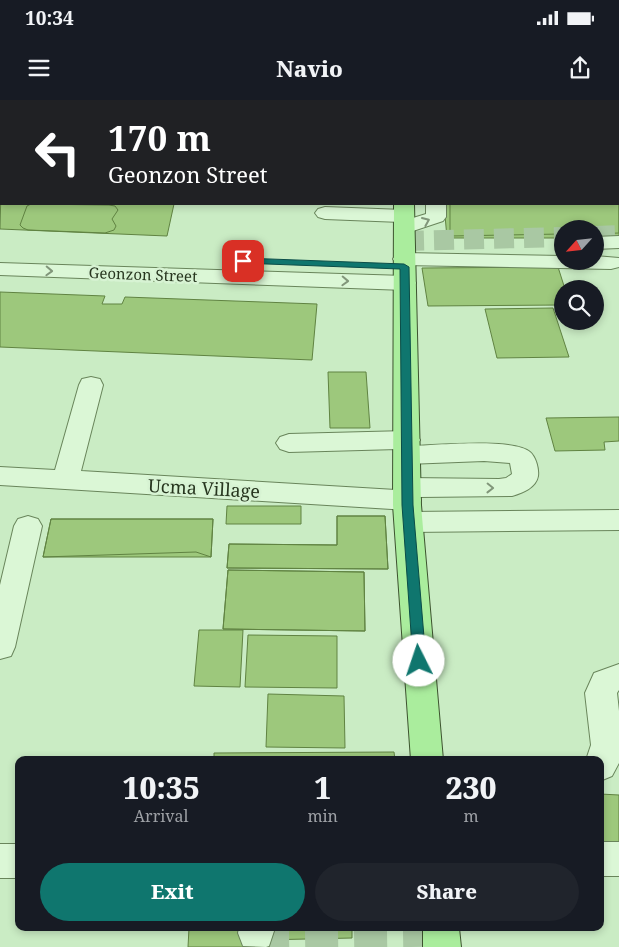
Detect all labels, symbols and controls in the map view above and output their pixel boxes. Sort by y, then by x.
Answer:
text: 10:34 [25,5,74,31]
text: Navio [276,53,343,83]
icon: menu [25,54,53,82]
icon: share [566,54,594,82]
text: 170 m [108,114,211,161]
icon: left [25,120,90,185]
text: Geonzon Street [108,159,268,189]
one-way arrow [421,216,430,227]
north arrow [554,220,604,270]
map controls [554,220,604,330]
pin [222,240,264,282]
icon: arrive [229,247,257,275]
street label: Geonzon Street [88,262,198,286]
one-way arrow [45,266,53,276]
one-way arrow [342,276,350,287]
button: search [554,280,604,330]
street label: Ucma Village [147,473,261,503]
one-way arrow [486,483,494,493]
position arrow [392,634,444,686]
text: 10:35 [123,767,200,808]
text: 1 [314,767,331,808]
text: 230 [445,767,496,808]
text: Arrival [134,805,189,827]
text: min [307,805,338,827]
text: m [463,805,479,827]
button: Exit [40,863,305,921]
button: Share [315,863,579,921]

